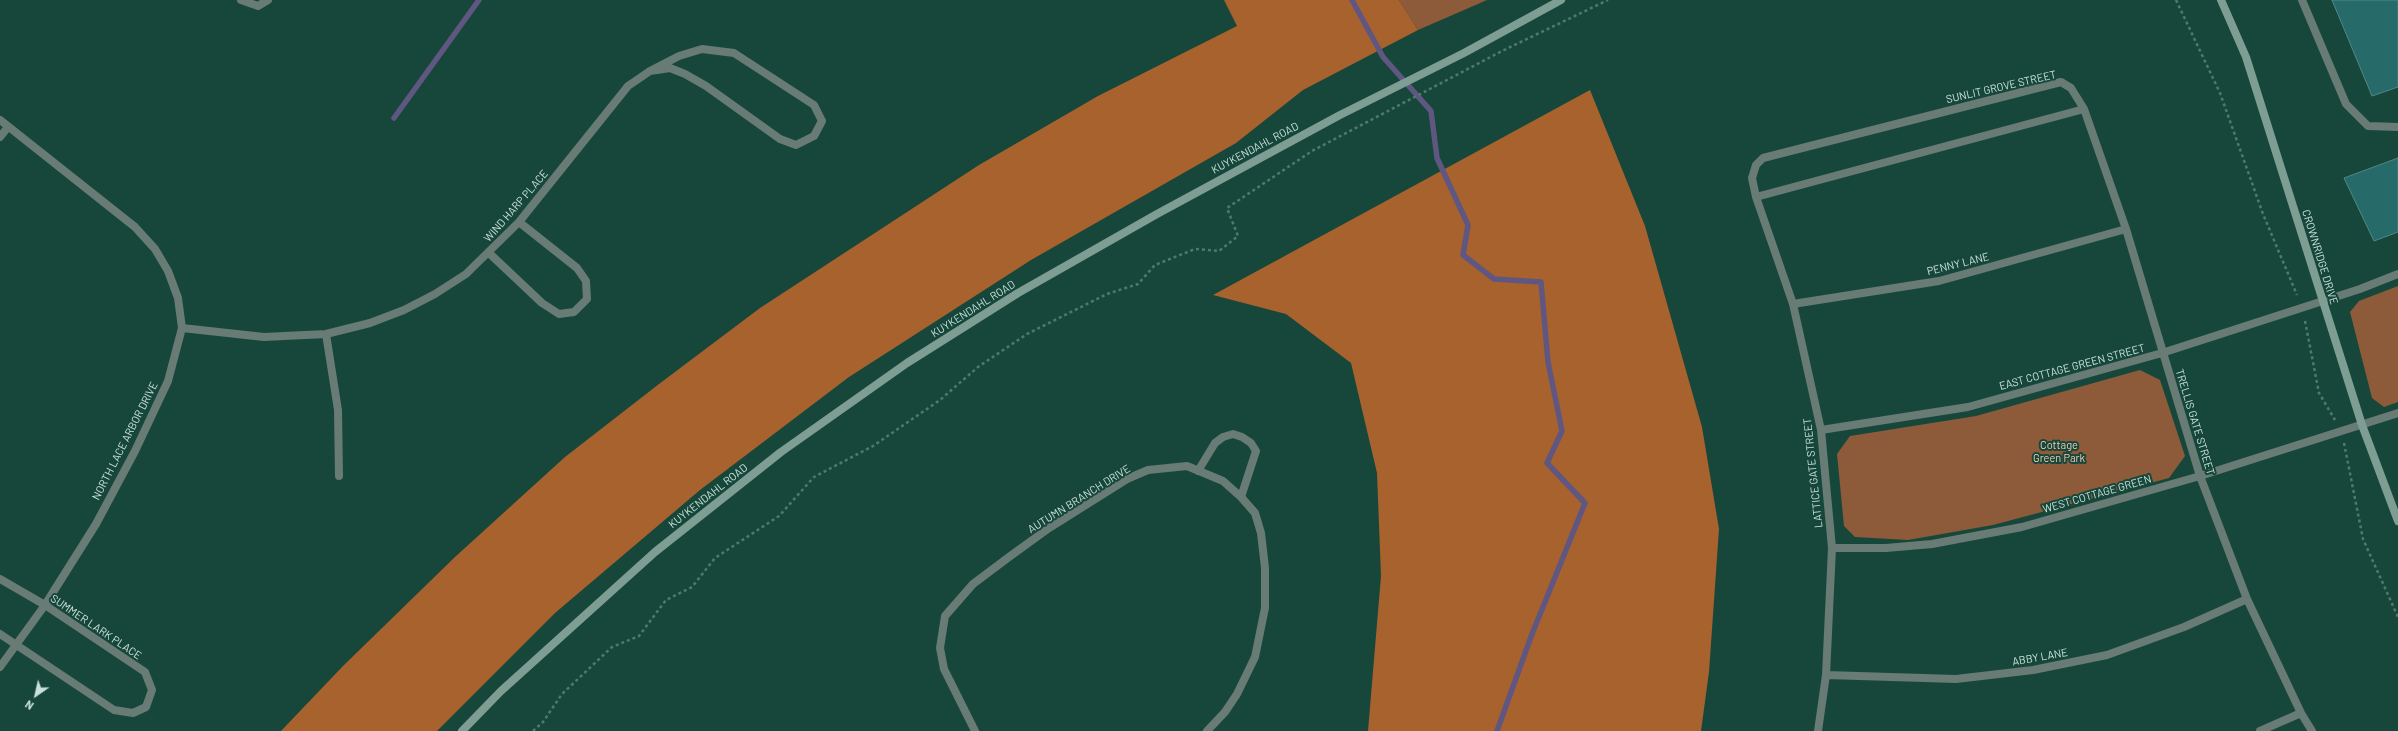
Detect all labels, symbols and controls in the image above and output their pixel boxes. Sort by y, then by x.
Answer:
street label: SUNLIT GROVE STREET [1945,68,2057,106]
street label: KUYKENDAHL ROAD [1209,119,1301,177]
street label: WIND HARP PLACE [481,167,551,245]
street label: CROWNRIDGE DRIVE [2299,208,2341,306]
street label: PENNY LANE [1926,250,1990,278]
street label: KUYKENDAHL ROAD [929,278,1017,340]
street label: EAST COTTAGE GREEN STREET [1998,341,2146,393]
street label: TRELLIS GATE STREET [2173,367,2217,477]
street label: NORTH LACE ARBOR DRIVE [89,380,161,502]
street label: LATTICE GATE STREET [1801,418,1825,528]
park label: Cottage Green Park [2033,438,2085,464]
street label: KUYKENDAHL ROAD [666,461,750,531]
street label: AUTUMN BRANCH DRIVE [1025,462,1133,536]
street label: WEST COTTAGE GREEN [2041,472,2153,516]
street label: SUMMER LARK PLACE [48,592,144,662]
street label: ABBY LANE [2011,646,2069,668]
north arrow [16,675,56,715]
text: N [22,698,36,713]

